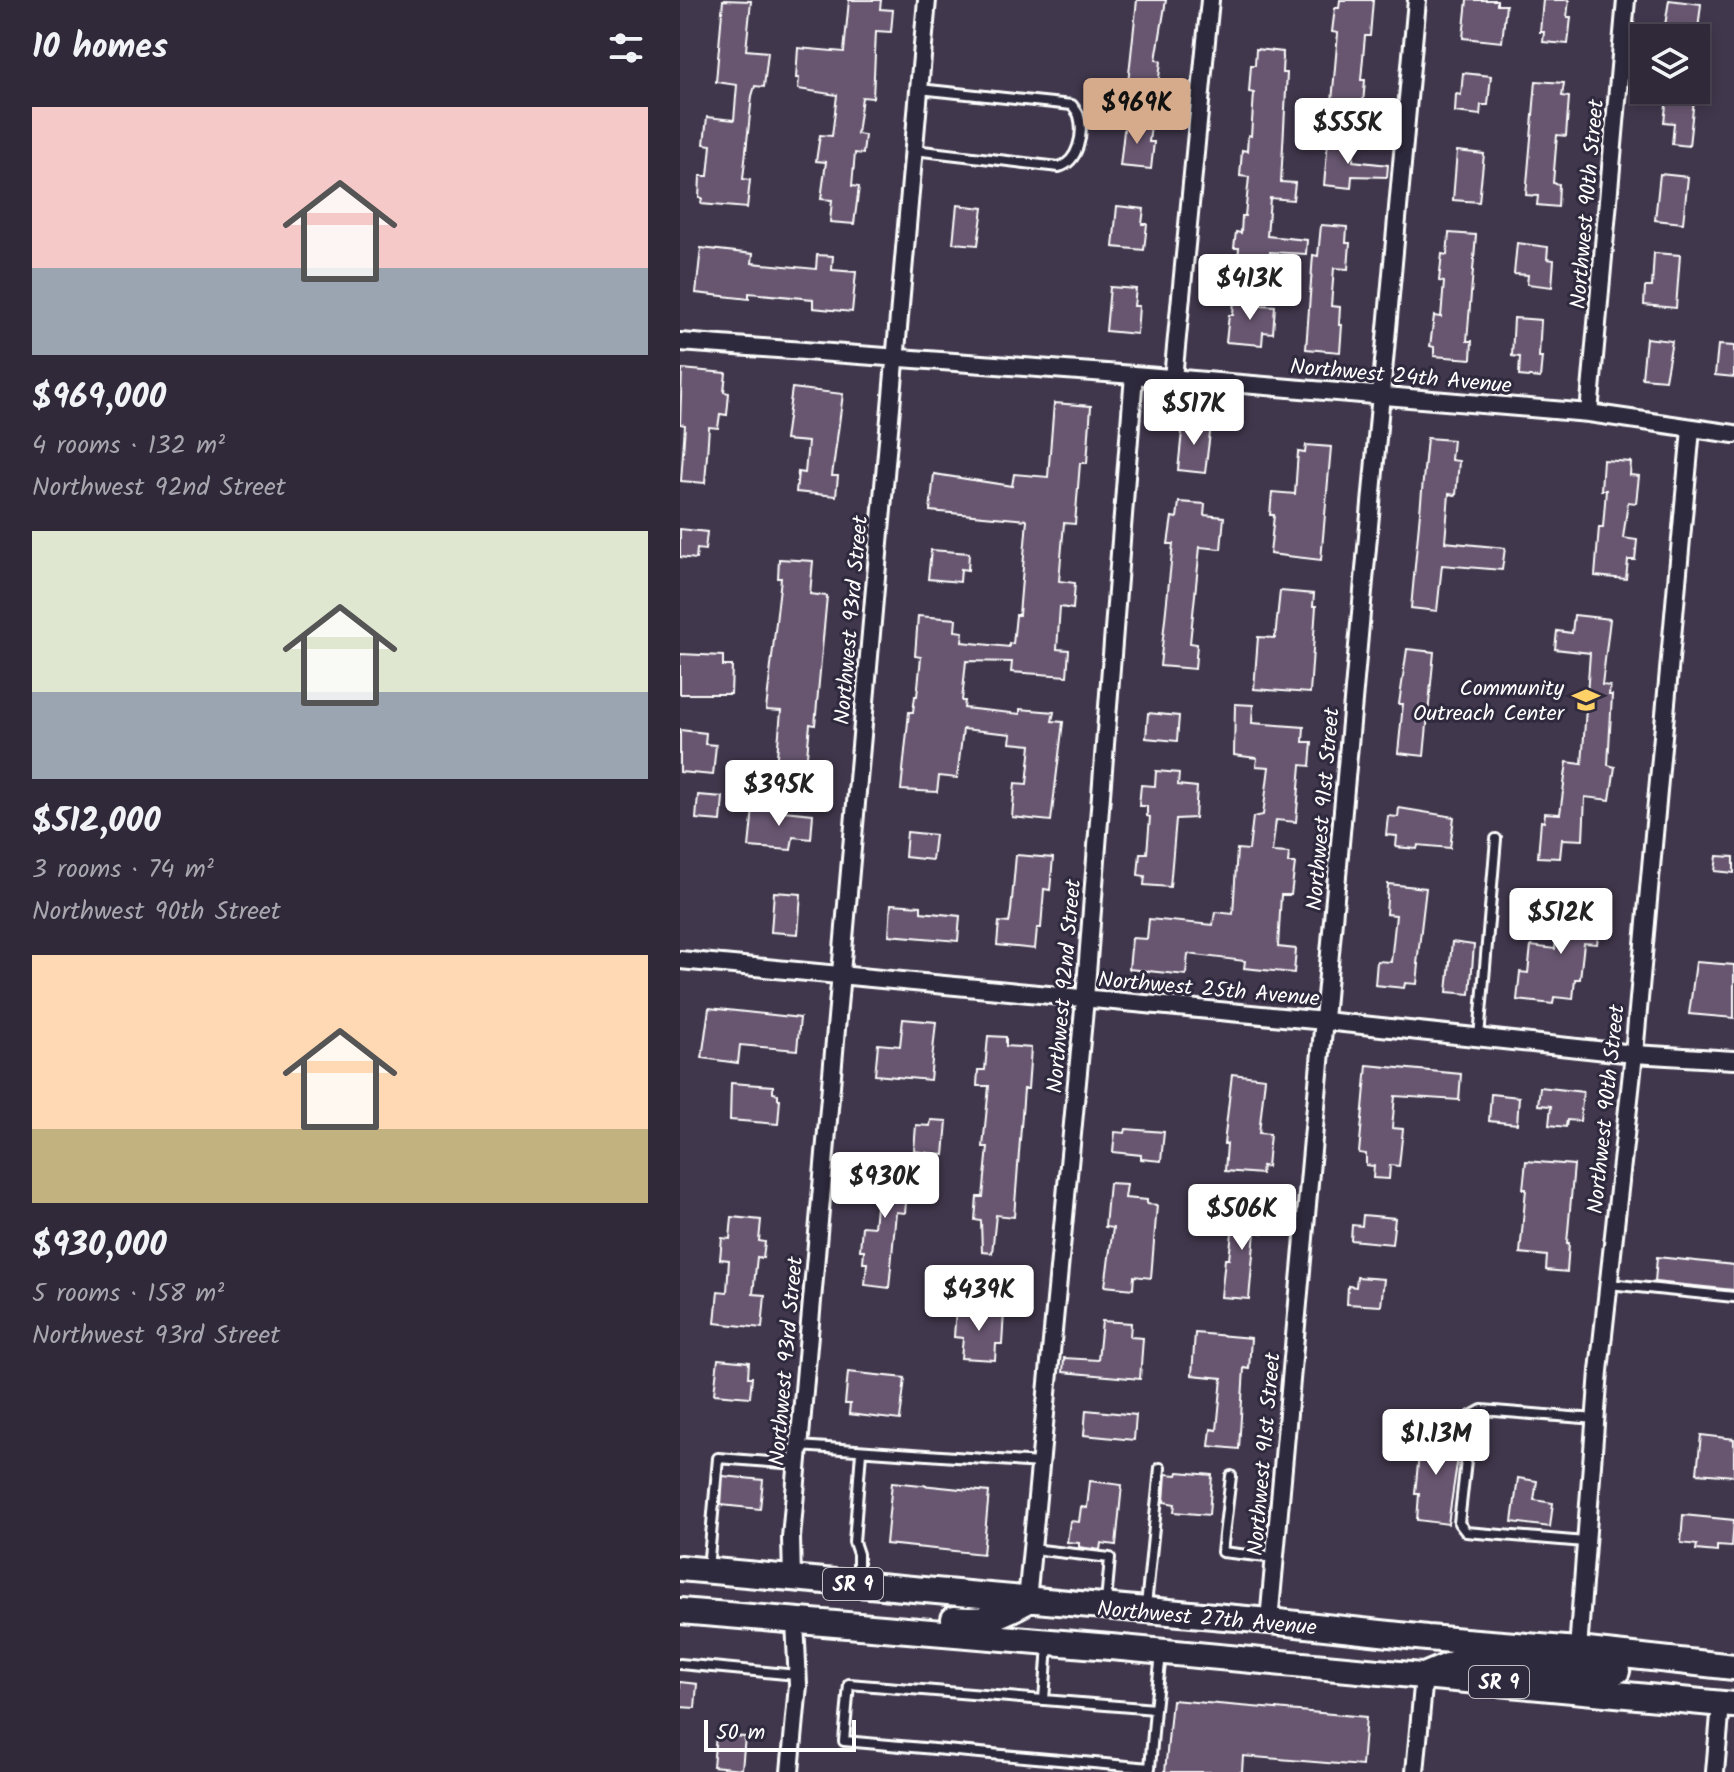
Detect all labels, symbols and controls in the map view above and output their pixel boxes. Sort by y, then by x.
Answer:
text: 10 homes [32,21,168,75]
map controls [1630,24,1710,104]
button: layers [1630,24,1710,104]
icon: filters [604,26,648,70]
pin: $969K [1081,78,1193,146]
text: $969K [1101,83,1173,125]
street label: Northwest 90th Street [1562,97,1615,311]
pin: $555K [1292,98,1404,166]
text: $555K [1313,103,1383,145]
icon: home [268,159,412,303]
pin: $413K [1194,254,1306,322]
text: $413K [1216,259,1284,301]
street label: Northwest 24th Avenue [1288,350,1513,405]
text: $969,000 [32,371,166,425]
pin: $517K [1138,379,1250,447]
text: $517K [1162,384,1226,426]
text: 4 rooms · 132 m² [32,425,225,467]
text: Northwest 92nd Street [32,467,286,509]
street label: Northwest 93rd Street [826,514,879,726]
icon: home [268,583,412,727]
place label: Community Outreach Center [1413,672,1566,732]
school or university icon: Community Outreach Center [1571,685,1601,715]
street label: Northwest 91st Street [1298,706,1351,912]
pin: $395K [723,760,835,828]
text: $395K [743,765,815,807]
text: $512,000 [32,795,161,849]
text: 3 rooms · 74 m² [32,849,214,891]
street label: Northwest 92nd Street [1039,877,1092,1095]
pin: $512K [1505,888,1617,956]
text: Northwest 90th Street [32,891,281,933]
text: $512K [1527,893,1595,935]
street label: Northwest 25th Avenue [1097,963,1321,1018]
street label: Northwest 90th Street [1579,1002,1636,1216]
icon: home [268,1007,412,1151]
pin: $930K [829,1152,941,1220]
text: $930K [849,1157,921,1199]
pin: $506K [1186,1184,1298,1252]
text: $506K [1206,1189,1278,1231]
text: $930,000 [32,1219,167,1273]
street label: Northwest 93rd Street [761,1255,814,1467]
pin: $439K [923,1265,1035,1333]
text: $439K [943,1270,1015,1312]
text: 5 rooms · 158 m² [32,1273,224,1315]
text: Northwest 93rd Street [32,1315,280,1357]
street label: Northwest 91st Street [1239,1351,1292,1557]
pin: $1.13M [1371,1409,1501,1477]
text: $1.13M [1400,1414,1472,1456]
road number: SR 9 [823,1568,883,1600]
street label: Northwest 27th Avenue [1095,1592,1318,1647]
road number: SR 9 [1469,1666,1529,1698]
scale bar [704,1716,856,1752]
text: 50 m [716,1716,765,1751]

